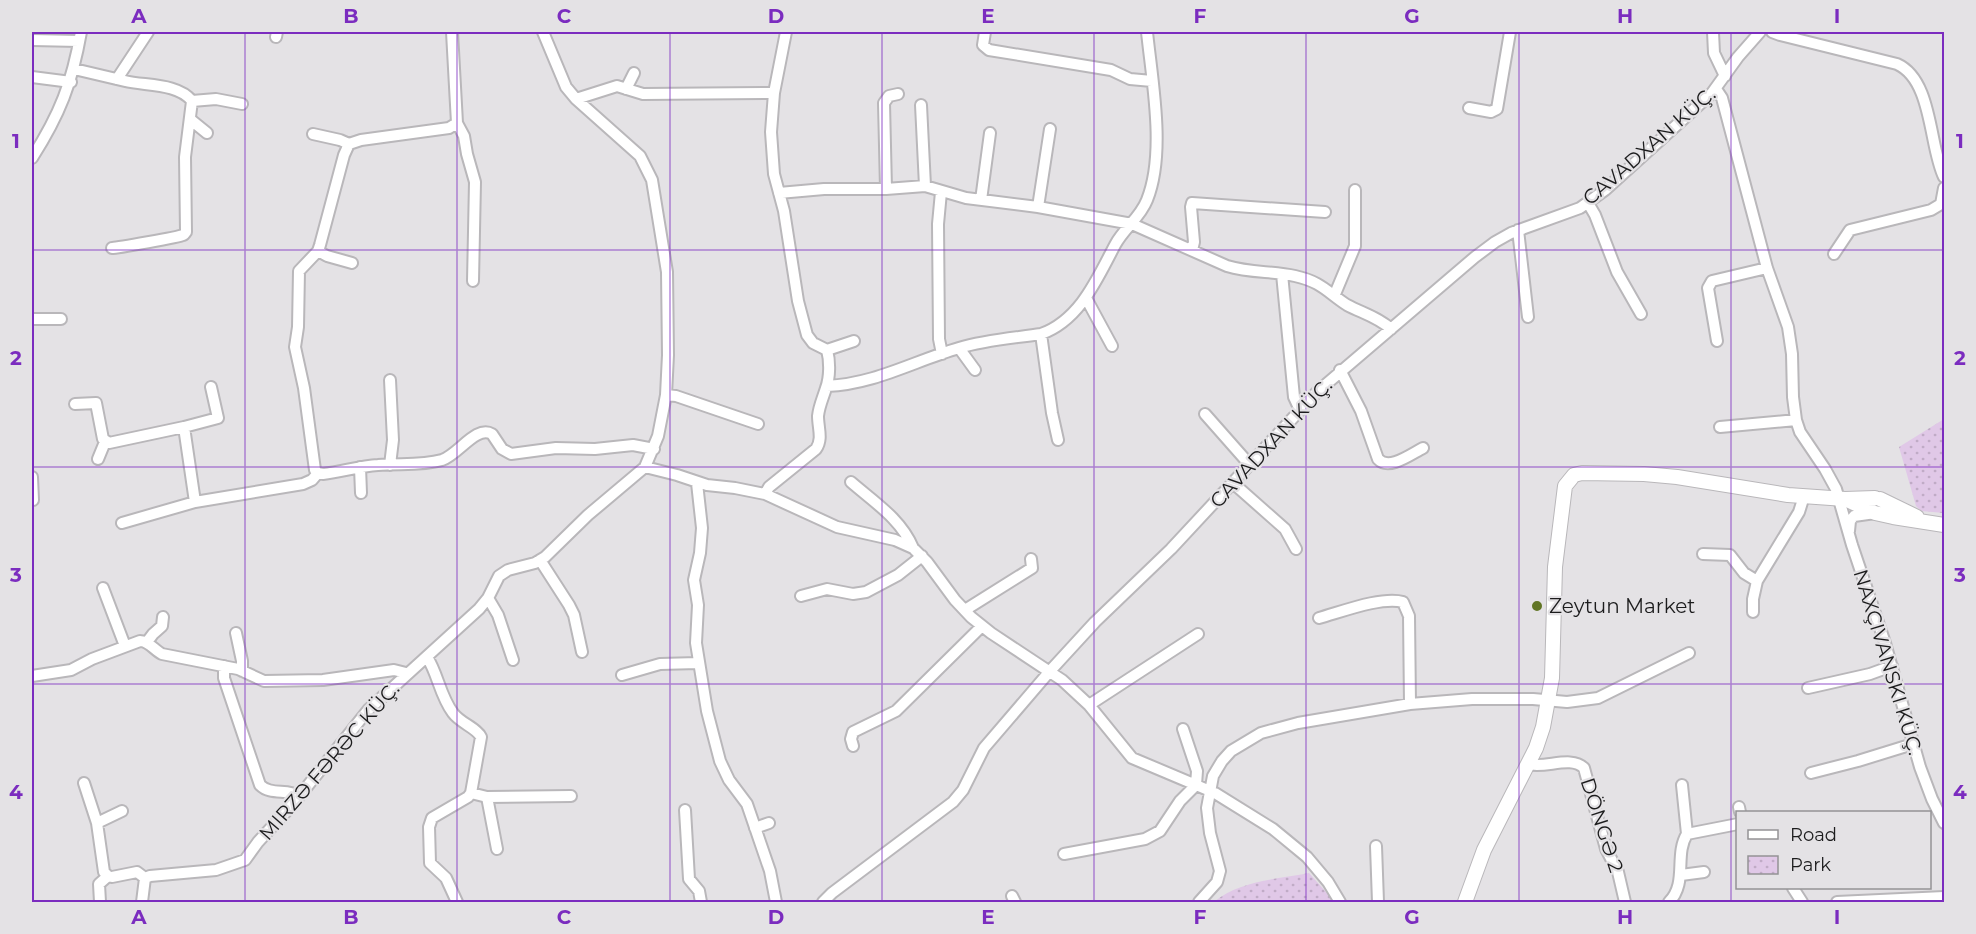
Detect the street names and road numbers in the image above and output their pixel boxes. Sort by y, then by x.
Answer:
street label: CAVADXAN KÜÇ. [1578,82,1720,210]
street label: CAVADXAN KÜÇ. [1205,373,1337,513]
street label: NAXÇIVANSKI KÜÇ. [1848,566,1928,758]
street label: MIRZƏ FƏRƏC KÜÇ. [254,677,404,845]
street label: DÖNGƏ 2 [1575,775,1629,875]

